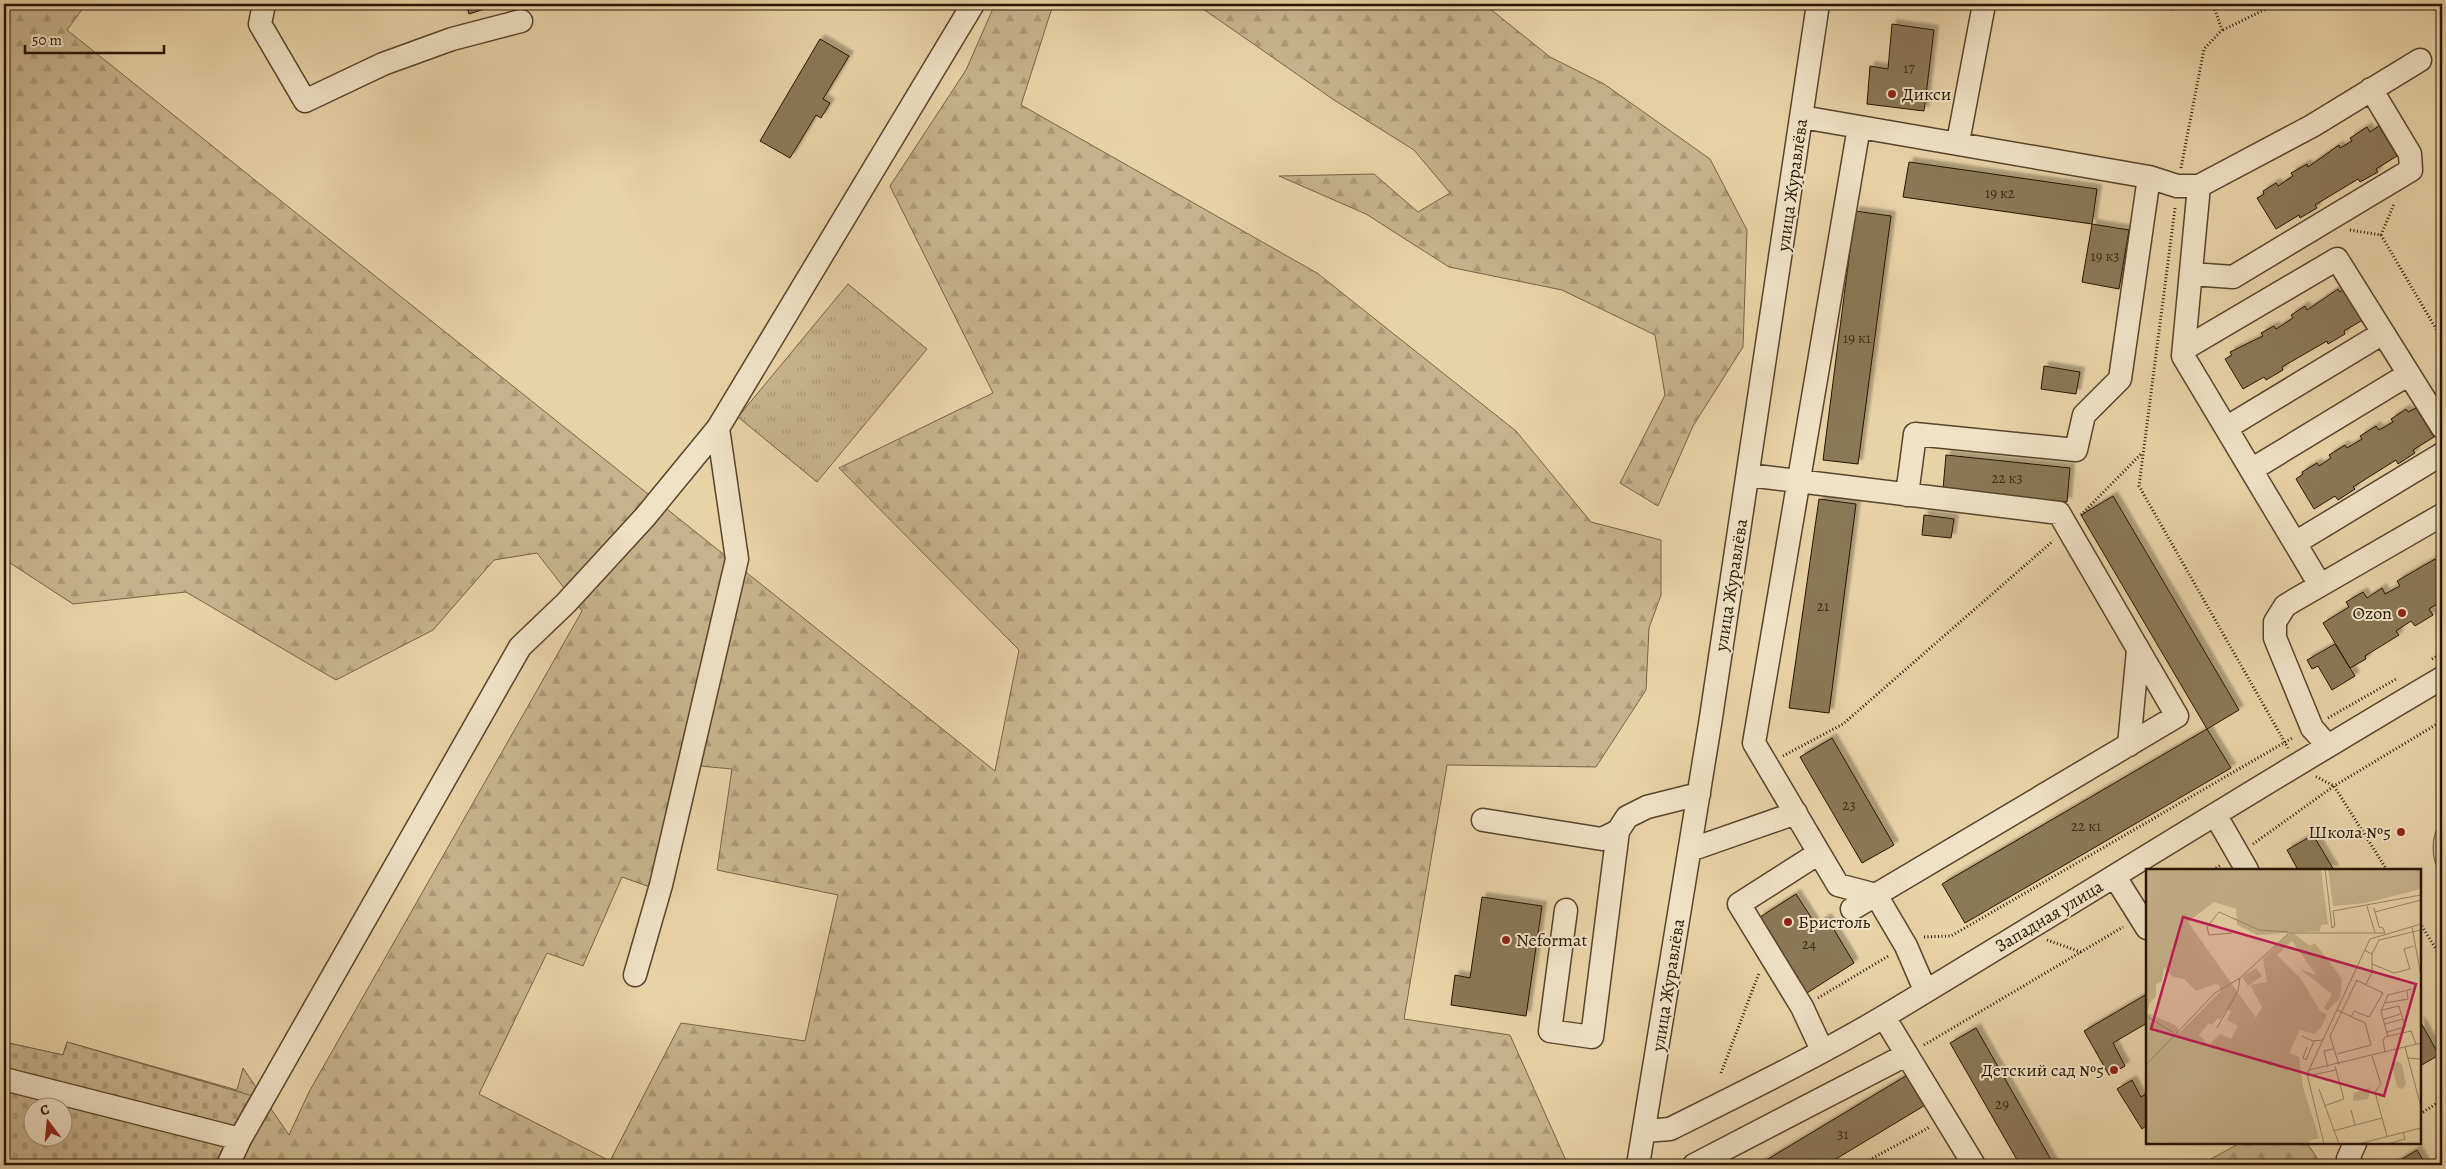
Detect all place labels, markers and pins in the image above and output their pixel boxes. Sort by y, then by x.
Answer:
place label: Дикси [1902,82,1951,106]
marker: Дикси [1886,88,1898,100]
place label: Ozon [2352,601,2392,625]
marker: Ozon [2396,607,2408,619]
place label: Школа №5 [2308,820,2391,844]
marker: Школа №5 [2395,826,2407,838]
place label: Бристоль [1798,910,1871,934]
marker: Бристоль [1782,916,1794,928]
place label: Neformat [1516,928,1587,952]
marker: Neformat [1500,934,1512,946]
place label: Детский сад №5 [1981,1058,2104,1082]
marker: Детский сад №5 [2108,1064,2120,1076]

